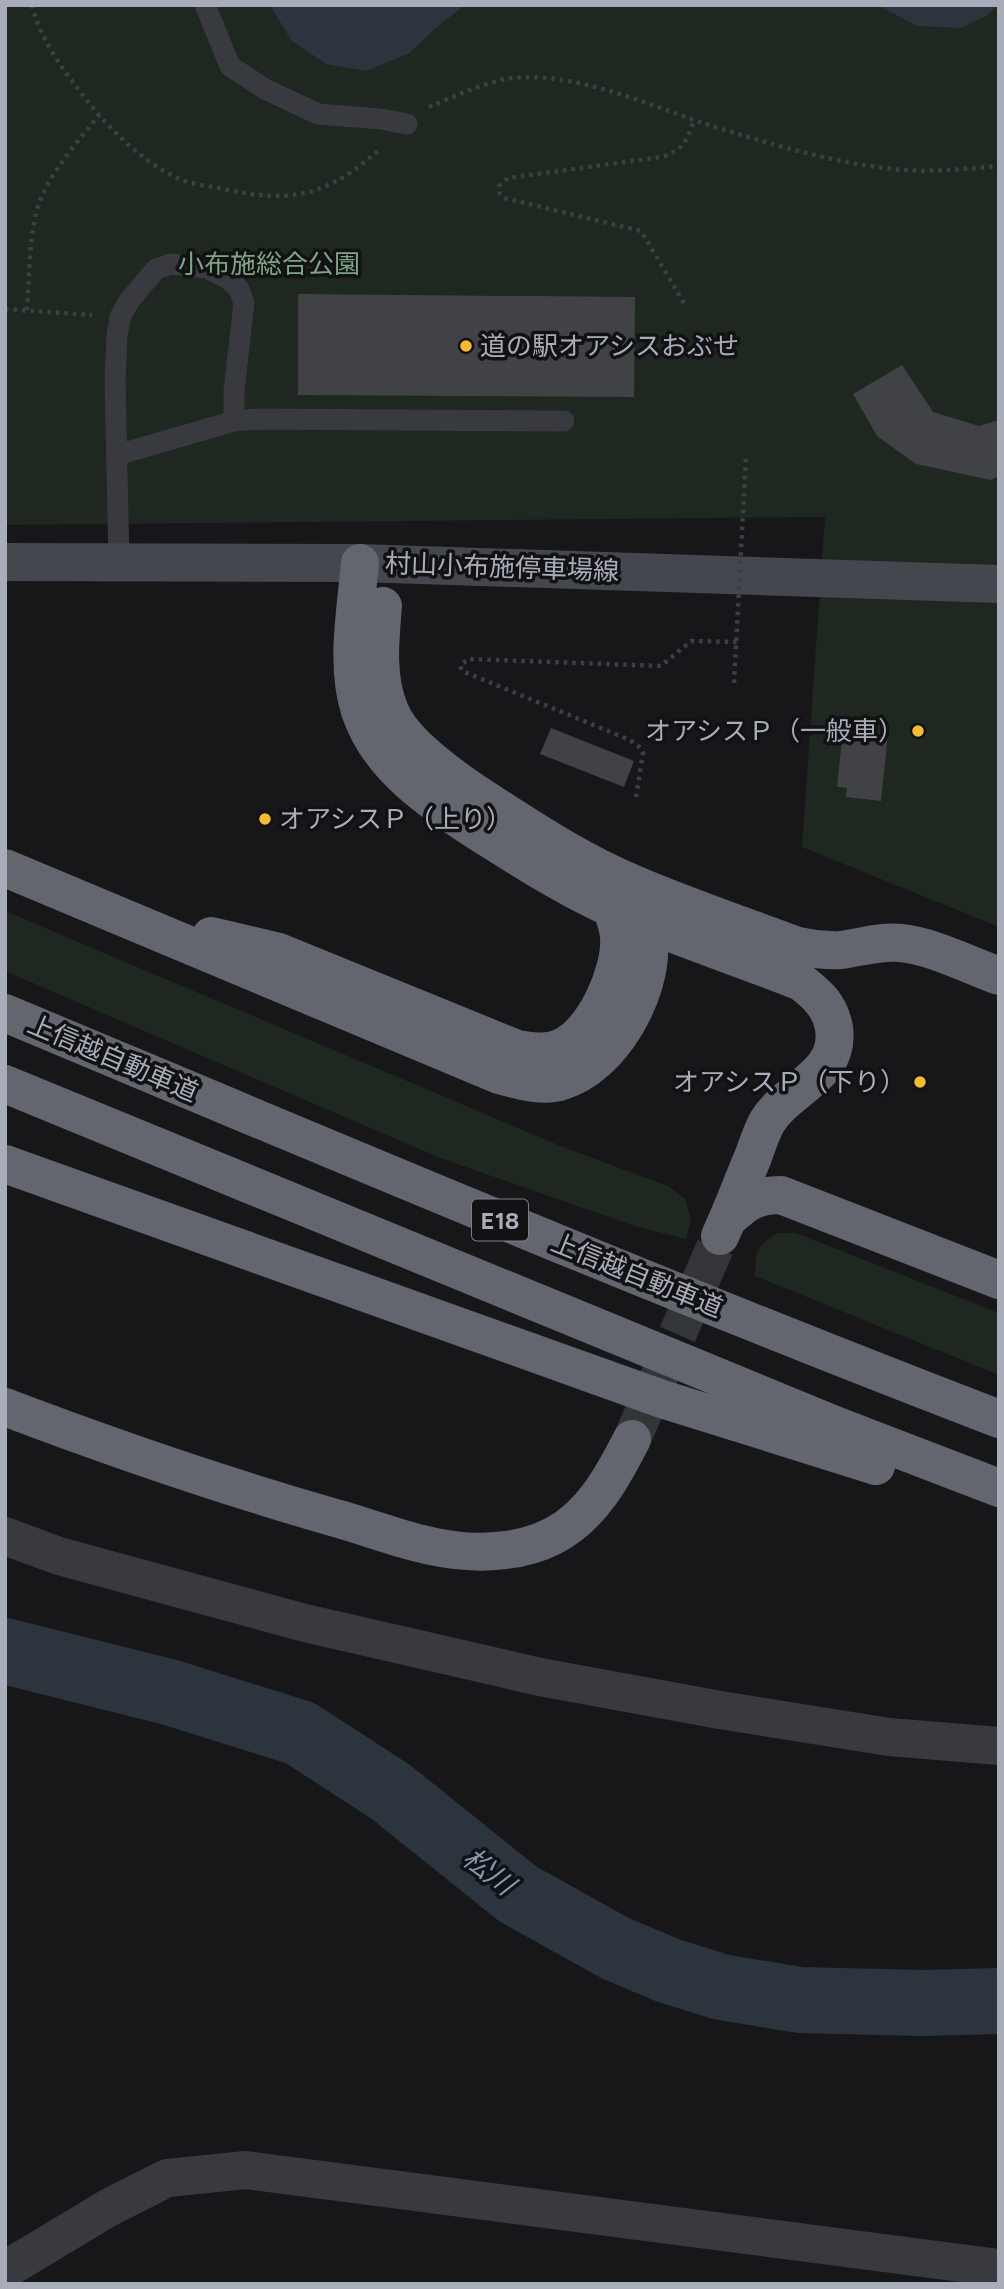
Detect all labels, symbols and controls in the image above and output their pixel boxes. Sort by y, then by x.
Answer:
park label: 小布施総合公園 [178,248,360,280]
place label: 道の駅オアシスおぶせ [480,330,739,362]
marker: 道の駅オアシスおぶせ [458,338,474,354]
street label: 村山小布施停車場線 [385,547,619,587]
place label: オアシスＰ（一般車） [645,715,904,747]
marker: オアシスＰ（一般車） [910,723,926,739]
place label: オアシスＰ（上り） [279,803,512,835]
marker: オアシスＰ（上り） [257,811,273,827]
street label: 上信越自動車道 [23,1008,203,1108]
place label: オアシスＰ（下り） [673,1066,906,1098]
marker: オアシスＰ（下り） [912,1074,928,1090]
road number: E18 [472,1200,528,1240]
street label: 上信越自動車道 [547,1226,727,1324]
water label: 松川 [456,1840,524,1903]

